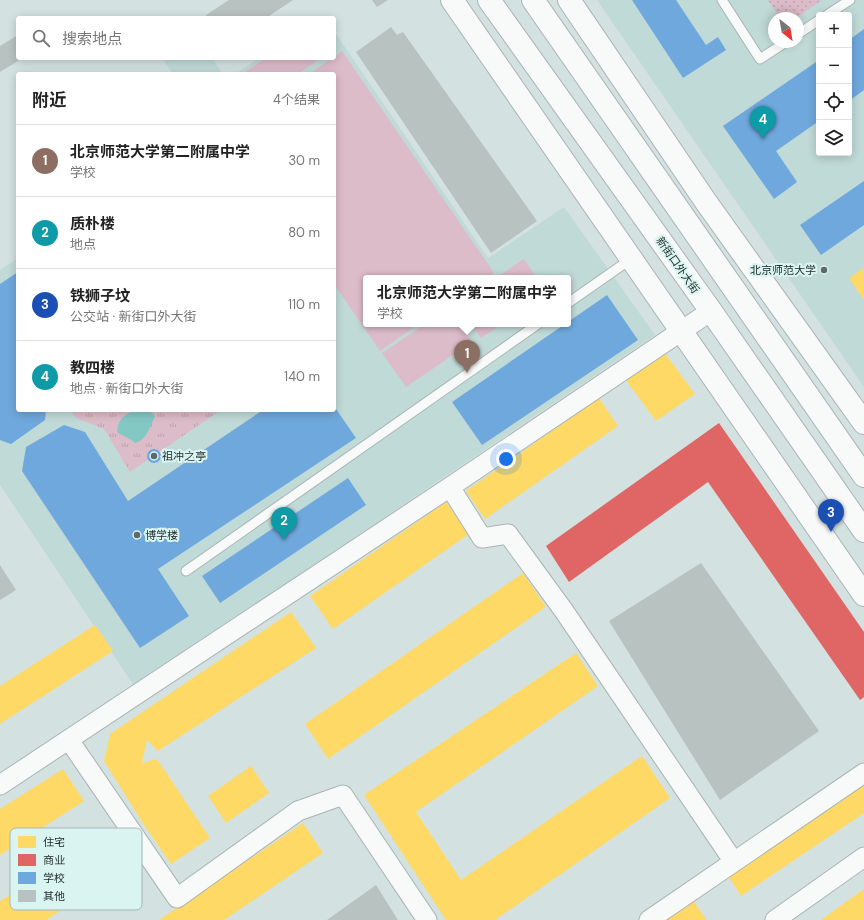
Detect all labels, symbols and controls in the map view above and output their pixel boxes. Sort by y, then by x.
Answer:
north arrow [768,12,804,48]
map controls [816,12,852,156]
button: + [816,12,852,48]
search box [16,16,336,60]
icon: search [30,27,52,49]
text: 搜索地点 [62,29,122,49]
button: − [816,48,852,84]
button: locate [816,84,852,120]
text: 附近 [32,89,66,111]
text: 4个结果 [273,91,320,108]
pin: 4 [750,106,776,139]
button: layers [816,120,852,156]
text: 北京师范大学第二附属中学 [70,142,250,162]
text: 1 [43,152,47,169]
text: 30 m [288,152,320,169]
text: 学校 [70,164,96,181]
text: 质朴楼 [70,214,115,234]
text: 2 [41,224,49,241]
text: 80 m [288,224,320,241]
street label: 新街口外大街 [653,234,703,296]
text: 地点 [70,236,96,253]
place label: 北京师范大学 [750,263,816,277]
marker: 北京师范大学 [819,265,829,275]
popup [363,275,571,327]
text: 北京师范大学第二附属中学 [377,283,557,303]
text: 铁狮子坟 [70,286,130,306]
text: 3 [41,296,49,313]
text: 110 m [288,296,320,313]
text: 学校 [377,305,403,322]
text: 公交站 · 新街口外大街 [70,308,197,325]
pin: 1 [454,340,480,373]
text: 教四楼 [70,358,115,378]
text: 4 [41,368,49,385]
text: 140 m [284,368,320,385]
text: 地点 · 新街口外大街 [70,380,184,397]
place label: 祖冲之亭 [162,449,206,463]
your location [496,449,516,469]
marker: 祖冲之亭 [149,451,159,461]
pin: 3 [818,499,844,532]
pin: 2 [271,507,297,540]
place label: 博学楼 [145,528,178,542]
marker: 博学楼 [132,530,142,540]
legend [10,828,142,910]
text: 住宅 [43,835,65,849]
text: 商业 [43,853,65,867]
text: 学校 [43,871,65,885]
text: 其他 [43,889,65,903]

